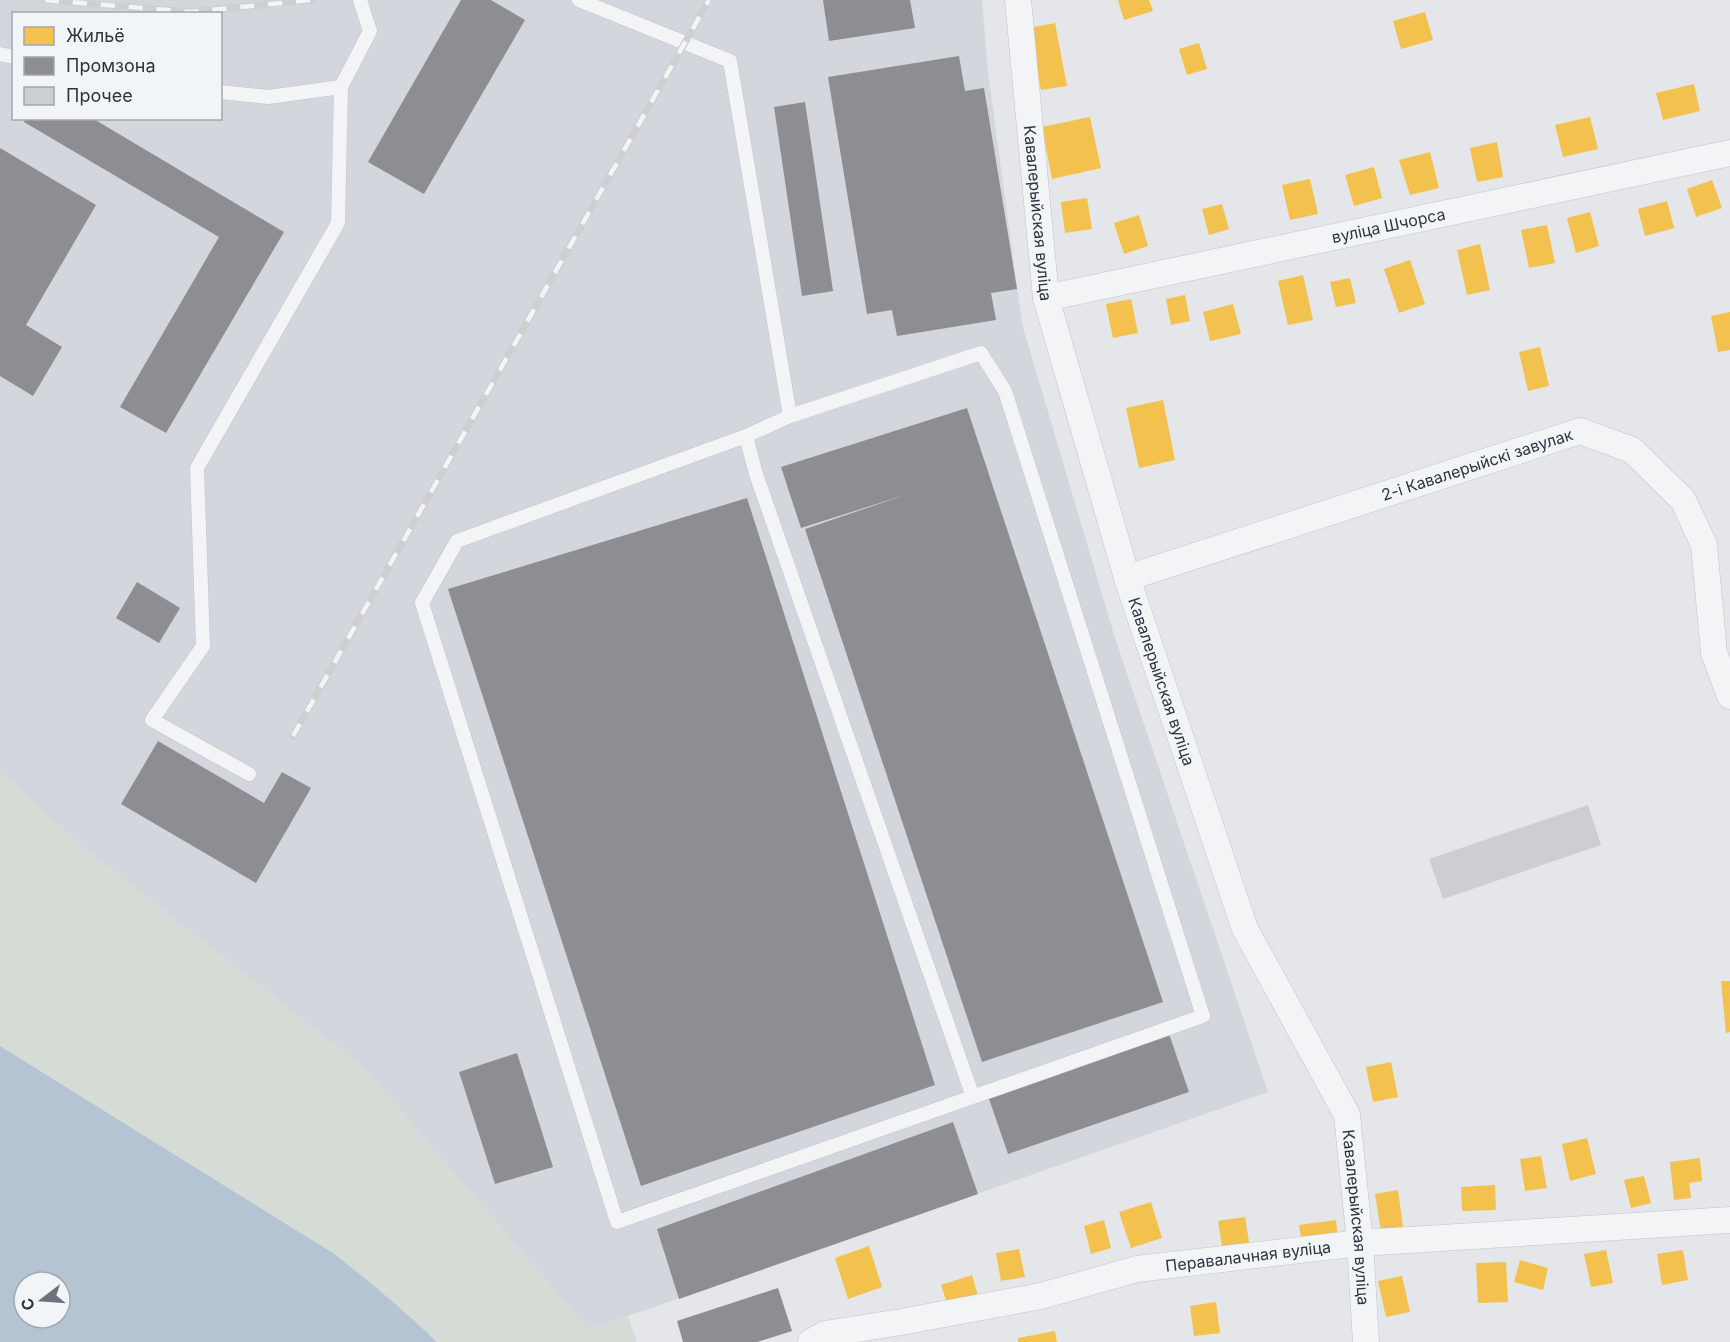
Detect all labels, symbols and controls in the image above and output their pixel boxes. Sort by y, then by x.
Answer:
legend [12,12,222,120]
text: Жильё [66,25,125,46]
text: Промзона [66,55,156,76]
text: Прочее [66,85,133,106]
street label: Кавалерыйская вуліца [1020,124,1056,302]
street label: вуліца Шчорса [1330,204,1447,247]
street label: 2-і Кавалерыйскі завулак [1379,424,1576,505]
street label: Кавалерыйская вуліца [1124,595,1199,768]
street label: Кавалерыйская вуліца [1339,1128,1374,1306]
street label: Перавалачная вуліца [1164,1236,1332,1276]
north arrow [12,1270,72,1330]
text: С [16,1296,39,1313]

